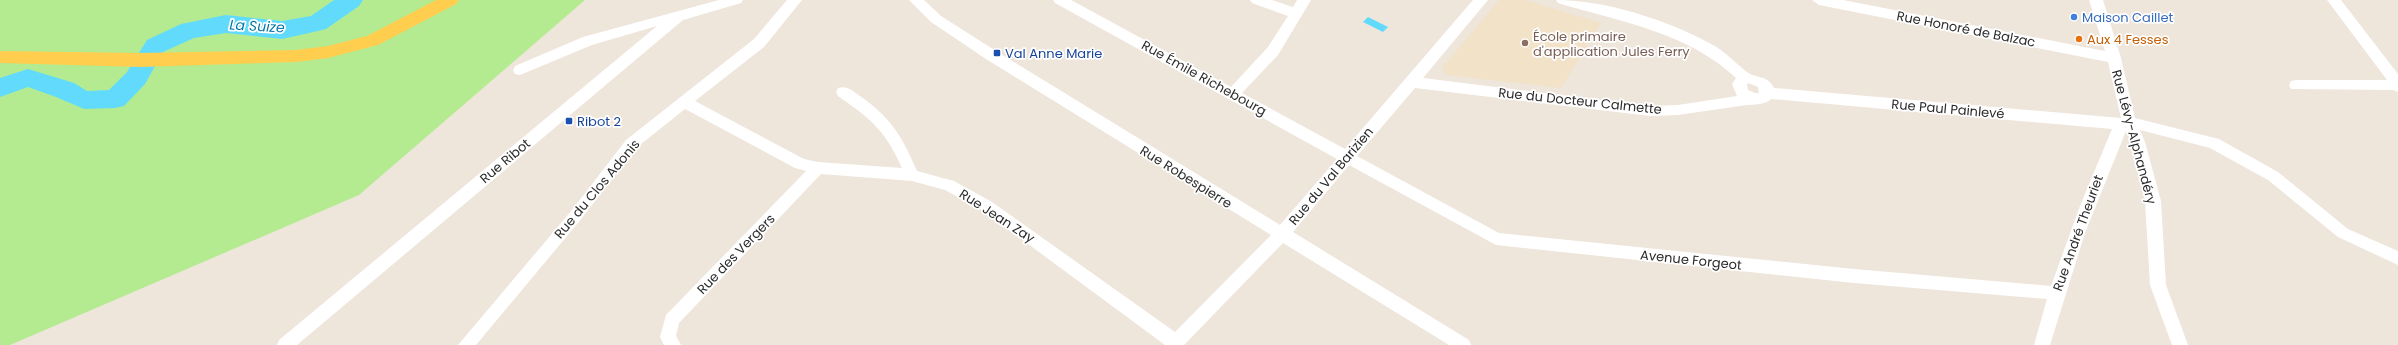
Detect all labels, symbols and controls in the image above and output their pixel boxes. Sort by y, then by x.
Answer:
street label: Rue Honoré de Balzac [1895,6,2037,52]
place label: Maison Caillet [2082,8,2174,27]
marker: Maison Caillet [2069,12,2079,22]
water label: La Suize [229,15,285,37]
place label: École primaire d'application Jules Ferry [1533,27,1690,61]
place label: Aux 4 Fesses [2087,30,2169,49]
marker: Aux 4 Fesses [2074,34,2084,44]
street label: Rue Émile Richebourg [1138,36,1270,120]
marker: École primaire d'application Jules Ferry [1520,38,1530,48]
place label: Val Anne Marie [1005,44,1102,63]
marker: Val Anne Marie [992,48,1002,58]
street label: Rue Lévy-Alphandéry [2107,68,2161,207]
street label: Rue du Docteur Calmette [1497,83,1663,119]
street label: Rue Paul Painlevé [1891,95,2005,123]
place label: Ribot 2 [577,112,621,131]
marker: Ribot 2 [564,116,574,126]
street label: Rue du Val Barizien [1284,123,1378,229]
street label: Rue Ribot [476,134,535,188]
street label: Rue du Clos Adonis [550,135,644,243]
street label: Rue Robespierre [1136,141,1236,213]
street label: Rue André Theuriet [2048,172,2108,294]
street label: Rue Jean Zay [956,184,1039,248]
street label: Rue des Vergers [693,209,779,298]
street label: Avenue Forgeot [1639,245,1743,275]

